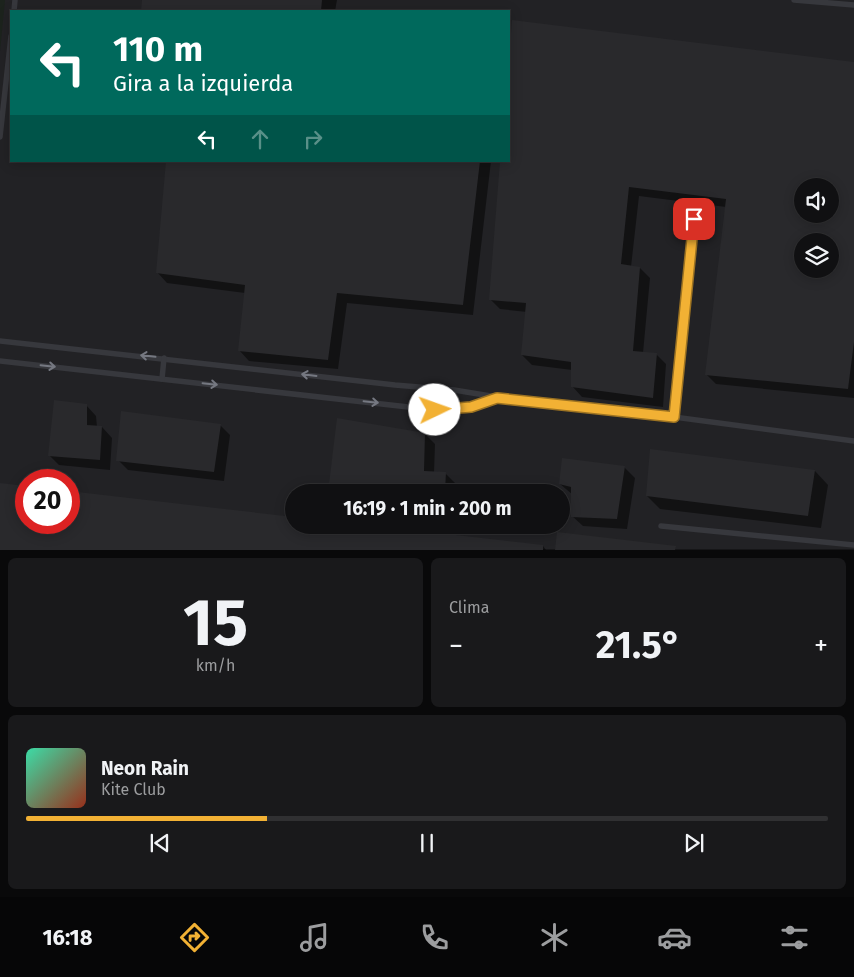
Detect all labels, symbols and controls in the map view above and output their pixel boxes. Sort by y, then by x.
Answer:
text: 110 m [113,28,203,70]
icon: left [30,30,95,95]
text: Gira a la izquierda [113,70,293,97]
icon: left [193,125,221,153]
icon: ahead [246,125,274,153]
icon: right [299,125,327,153]
map controls [794,178,839,278]
button: sound [794,178,839,223]
pin [673,198,715,240]
icon: arrive [680,205,708,233]
button: layers [794,233,839,278]
one-way arrow [140,352,156,361]
one-way arrow [40,361,56,371]
one-way arrow [302,370,318,380]
one-way arrow [202,379,218,389]
position arrow [408,383,460,435]
one-way arrow [363,397,379,407]
speed limit sign: 20 [15,469,80,534]
text: 16:19 · 1 min · 200 m [343,497,512,520]
text: 15 [183,584,248,662]
text: Clima [449,598,489,617]
text: 21.5° [596,622,681,668]
text: − [449,629,463,662]
text: + [814,629,828,662]
text: km/h [196,656,235,675]
text: Neon Rain [101,757,189,780]
text: Kite Club [101,780,166,799]
icon: previous [146,829,174,857]
icon: pause [413,829,441,857]
icon: next [680,829,708,857]
icon: directions [177,920,212,955]
icon: music [297,920,332,955]
icon: phone [417,920,452,955]
icon: climate [537,920,572,955]
icon: car [657,920,692,955]
icon: filters [777,920,812,955]
text: 16:18 [42,924,93,951]

